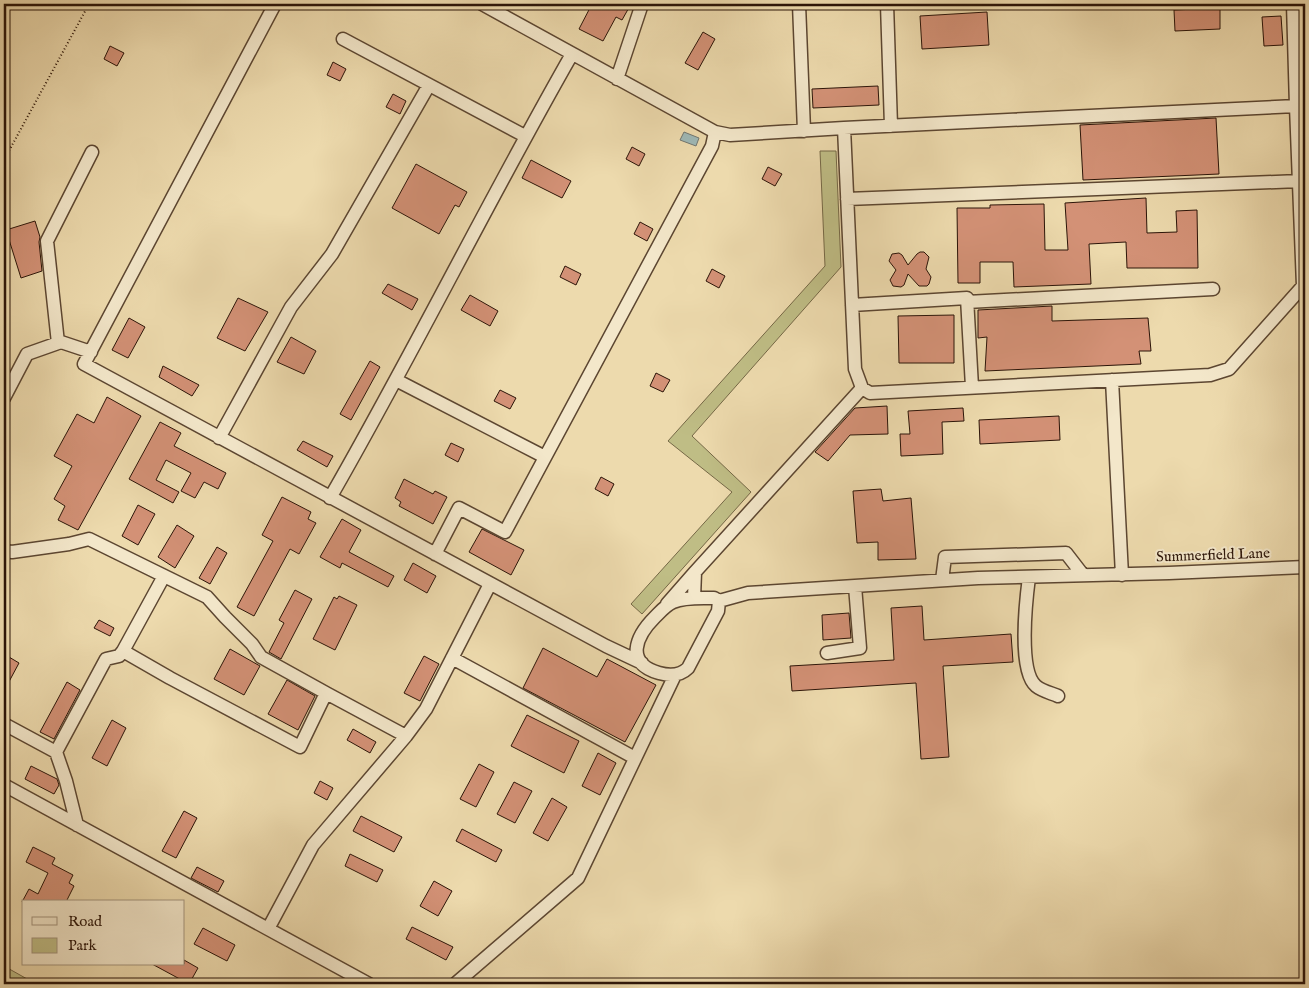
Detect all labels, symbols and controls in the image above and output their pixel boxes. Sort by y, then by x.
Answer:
street label: Summerfield Lane [1156,544,1270,566]
legend [22,900,185,966]
text: Road [68,912,103,931]
text: Park [68,936,98,955]

